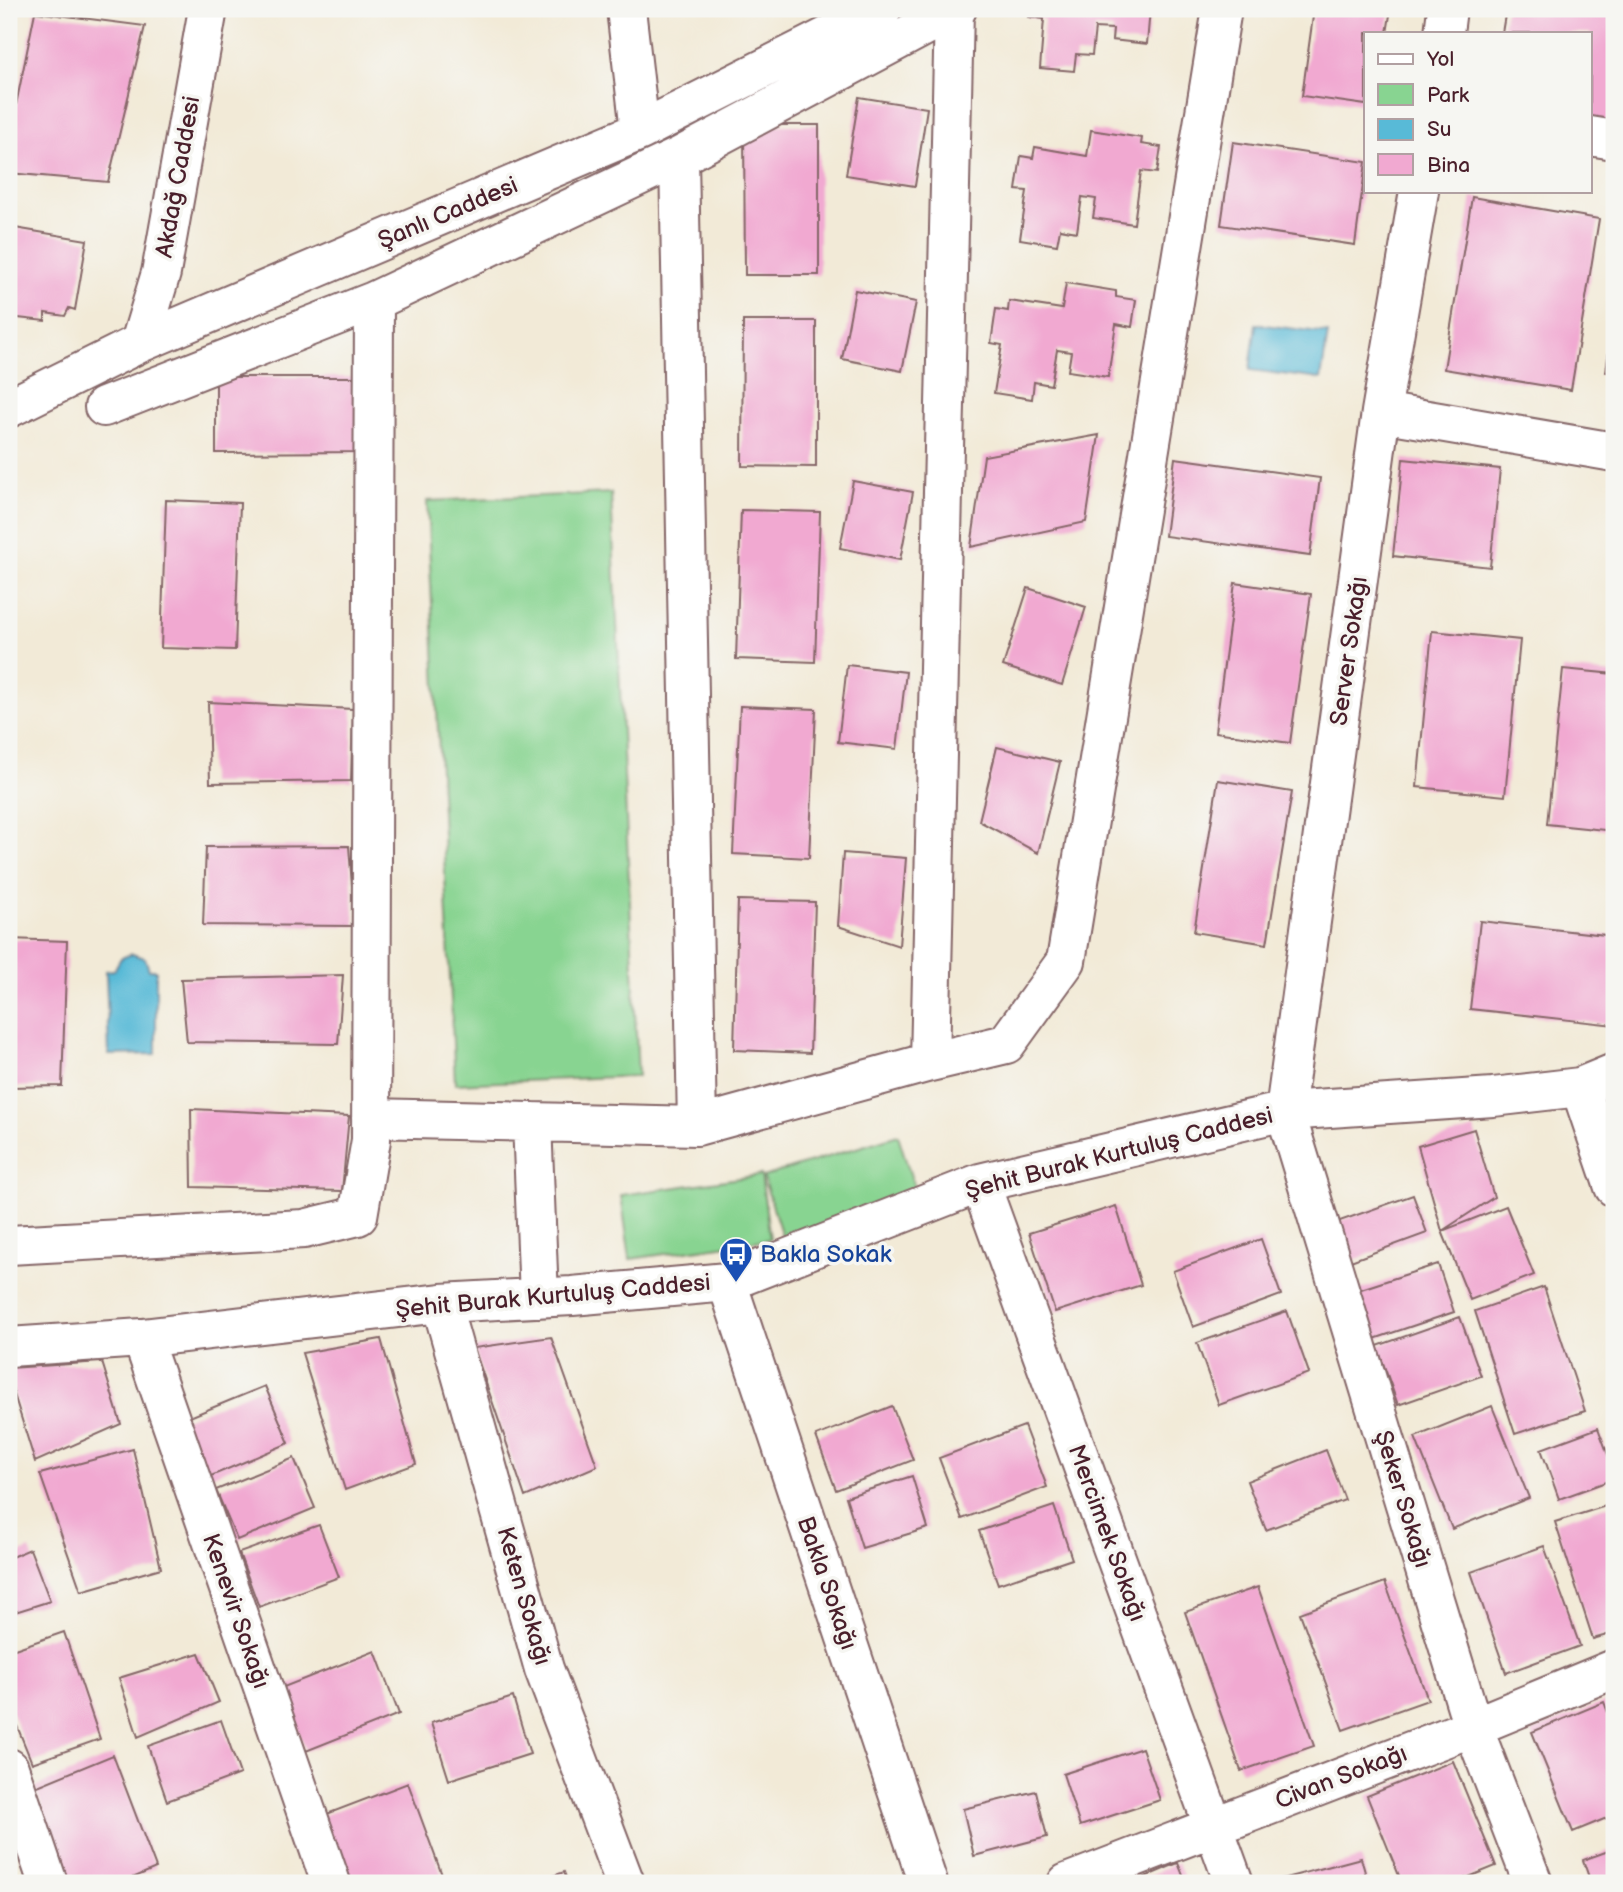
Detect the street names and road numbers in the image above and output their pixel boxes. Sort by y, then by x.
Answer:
street label: Akdağ Caddesi [150,94,206,260]
street label: Şanlı Caddesi [374,171,522,255]
street label: Server Sokağı [1324,575,1374,727]
street label: Şehit Burak Kurtuluş Caddesi [962,1101,1276,1205]
street label: Şehit Burak Kurtuluş Caddesi [394,1268,712,1324]
street label: Şeker Sokağı [1368,1427,1438,1571]
street label: Mercimek Sokağı [1062,1441,1152,1625]
street label: Bakla Sokağı [791,1512,863,1654]
street label: Keten Sokağı [490,1524,558,1668]
street label: Kenevir Sokağı [196,1530,276,1692]
street label: Civan Sokağı [1271,1739,1411,1815]

